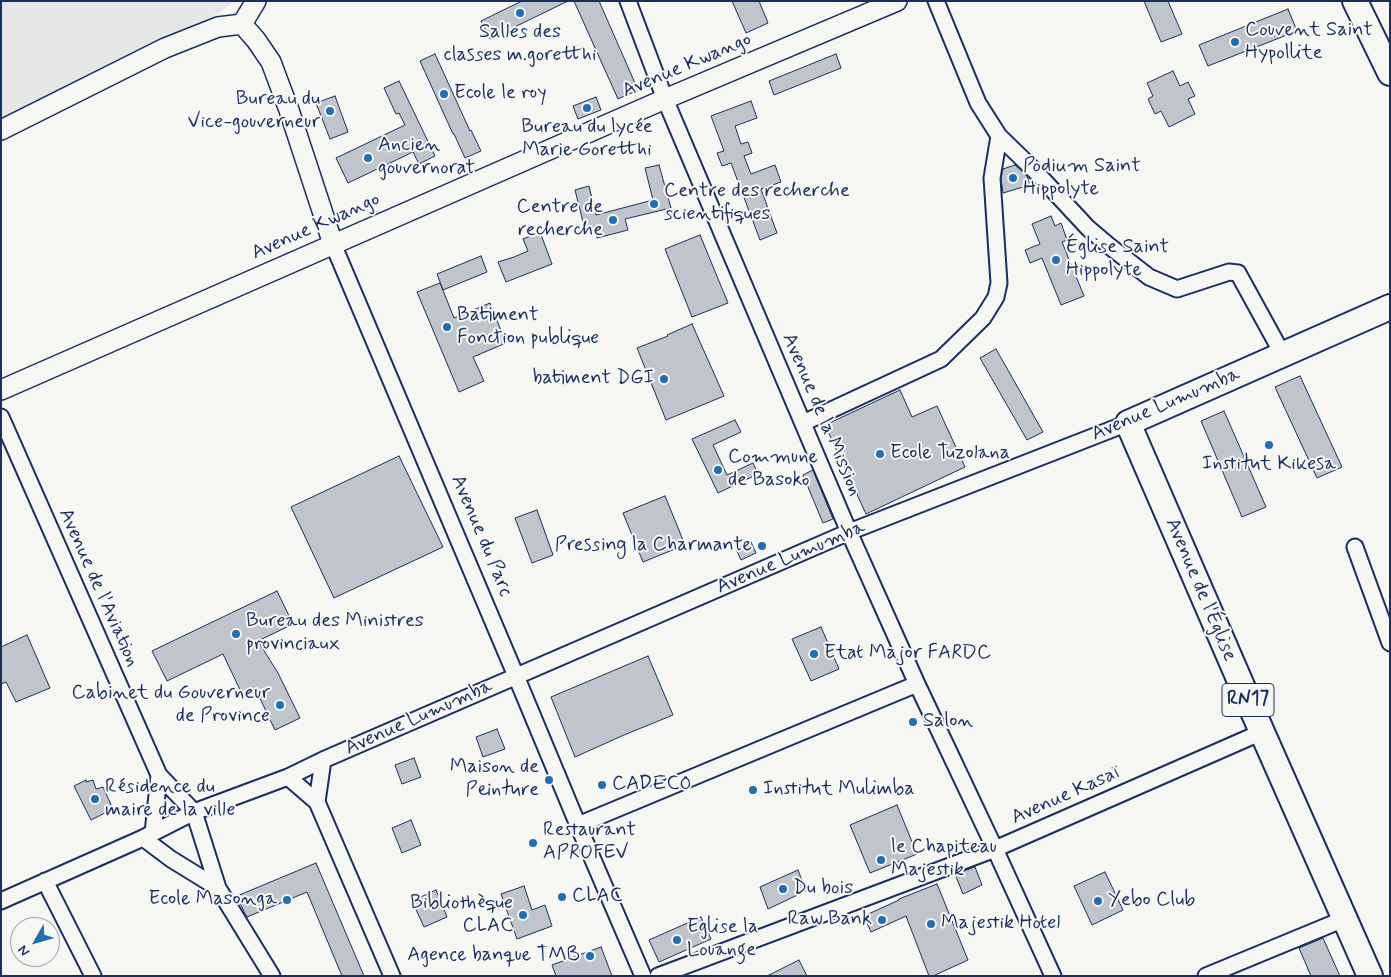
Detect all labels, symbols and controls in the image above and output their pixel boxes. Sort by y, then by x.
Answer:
marker: Salles des classes m.goretthi [514,7,526,19]
place label: Couvent Saint Hypollite [1245,19,1373,66]
place label: Salles des classes m.goretthi [444,21,596,68]
street label: Avenue Kwango [619,28,755,104]
marker: Couvent Saint Hypollite [1229,36,1241,48]
place label: Ecole le roy [454,82,547,106]
place label: Bureau du Vice-gouverneur [187,88,320,135]
marker: Ecole le roy [438,88,450,100]
marker: Bureau du lycée Marie Goretthi [581,102,593,114]
marker: Bureau du Vice-gouverneur [324,105,336,117]
place label: Bureau du lycée Marie Goretthi [521,116,653,163]
place label: Ancien gouvernorat [378,134,475,181]
marker: Ancien gouvernorat [362,152,374,164]
place label: Podium Saint Hippolyte [1023,155,1141,202]
marker: Podium Saint Hippolyte [1007,172,1019,184]
place label: Centre des recherche scientifiques [664,180,850,227]
street label: Avenue Kwango [248,188,384,266]
place label: Centre de recherche [517,196,603,243]
marker: Centre des recherche scientifiques [648,198,660,210]
marker: Centre de recherche [607,214,619,226]
place label: Église Saint Hippolyte [1066,236,1169,283]
marker: Église Saint Hippolyte [1050,254,1062,266]
place label: Batiment Fonction publique [457,304,599,351]
marker: Batiment Fonction publique [441,321,453,333]
street label: Avenue de la Mission [776,330,866,500]
street label: Avenue Lumumba [1088,363,1244,447]
place label: batiment DGI [533,367,654,391]
marker: batiment DGI [658,373,670,385]
marker: Institut Kikesa [1263,439,1275,451]
place label: Ecole Tuzolana [890,442,1010,466]
place label: Commune de Basoko [728,446,818,493]
marker: Ecole Tuzolana [874,448,886,460]
place label: Institut Kikesa [1202,453,1336,477]
marker: Commune de Basoko [712,464,724,476]
street label: Avenue du Parc [445,472,517,600]
street label: Avenue de l'Aviation [52,505,144,671]
street label: Avenue de l'Église [1159,515,1241,665]
street label: Avenue Lumumba [713,516,869,600]
place label: Pressing la Charmante [555,534,752,558]
marker: Pressing la Charmante [756,540,768,552]
place label: Bureau des Ministres provinciaux [246,610,424,657]
marker: Bureau des Ministres provinciaux [230,628,242,640]
place label: Etat Major FARDC [824,642,991,666]
marker: Etat Major FARDC [808,648,820,660]
street label: Avenue Lumumba [342,675,496,761]
place label: Cabinet du Gouverneur de Province [72,682,270,729]
road number: RN17 [1222,684,1274,716]
marker: Cabinet du Gouverneur de Province [274,699,286,711]
place label: Salon [923,710,973,734]
marker: Salon [907,716,919,728]
place label: Maison de Peinture [450,756,539,803]
street label: Avenue Kasaï [1008,761,1124,831]
place label: CADECO [612,773,692,797]
marker: Maison de Peinture [543,774,555,786]
place label: Résidence du maire de la ville [105,776,235,823]
place label: Institut Mulimba [763,778,915,802]
marker: CADECO [596,779,608,791]
marker: Institut Mulimba [747,784,759,796]
marker: Résidence du maire de la ville [89,793,101,805]
place label: Restaurant APROFEV [543,819,636,866]
place label: le Chapiteau Majestik [891,836,997,883]
marker: Restaurant APROFEV [527,837,539,849]
marker: le Chapiteau Majestik [875,854,887,866]
place label: Du bois [793,877,853,901]
marker: Du bois [777,883,789,895]
place label: CLAC [572,885,623,909]
place label: Ecole Masonga [149,888,277,912]
place label: Yebo Club [1108,889,1195,913]
marker: CLAC [556,891,568,903]
place label: Bibliothèque CLAC [410,892,513,939]
marker: Ecole Masonga [281,894,293,906]
marker: Yebo Club [1092,895,1104,907]
place label: Raw Bank [788,908,872,932]
marker: Bibliothèque CLAC [517,909,529,921]
place label: Majestik Hotel [941,912,1060,936]
marker: Raw Bank [876,914,888,926]
place label: Eglise la Louange [687,916,758,963]
north arrow [10,917,60,967]
marker: Majestik Hotel [925,918,937,930]
marker: Eglise la Louange [671,934,683,946]
text: N [14,941,34,960]
place label: Agence banque TMB [407,944,580,968]
marker: Agence banque TMB [584,950,596,962]

